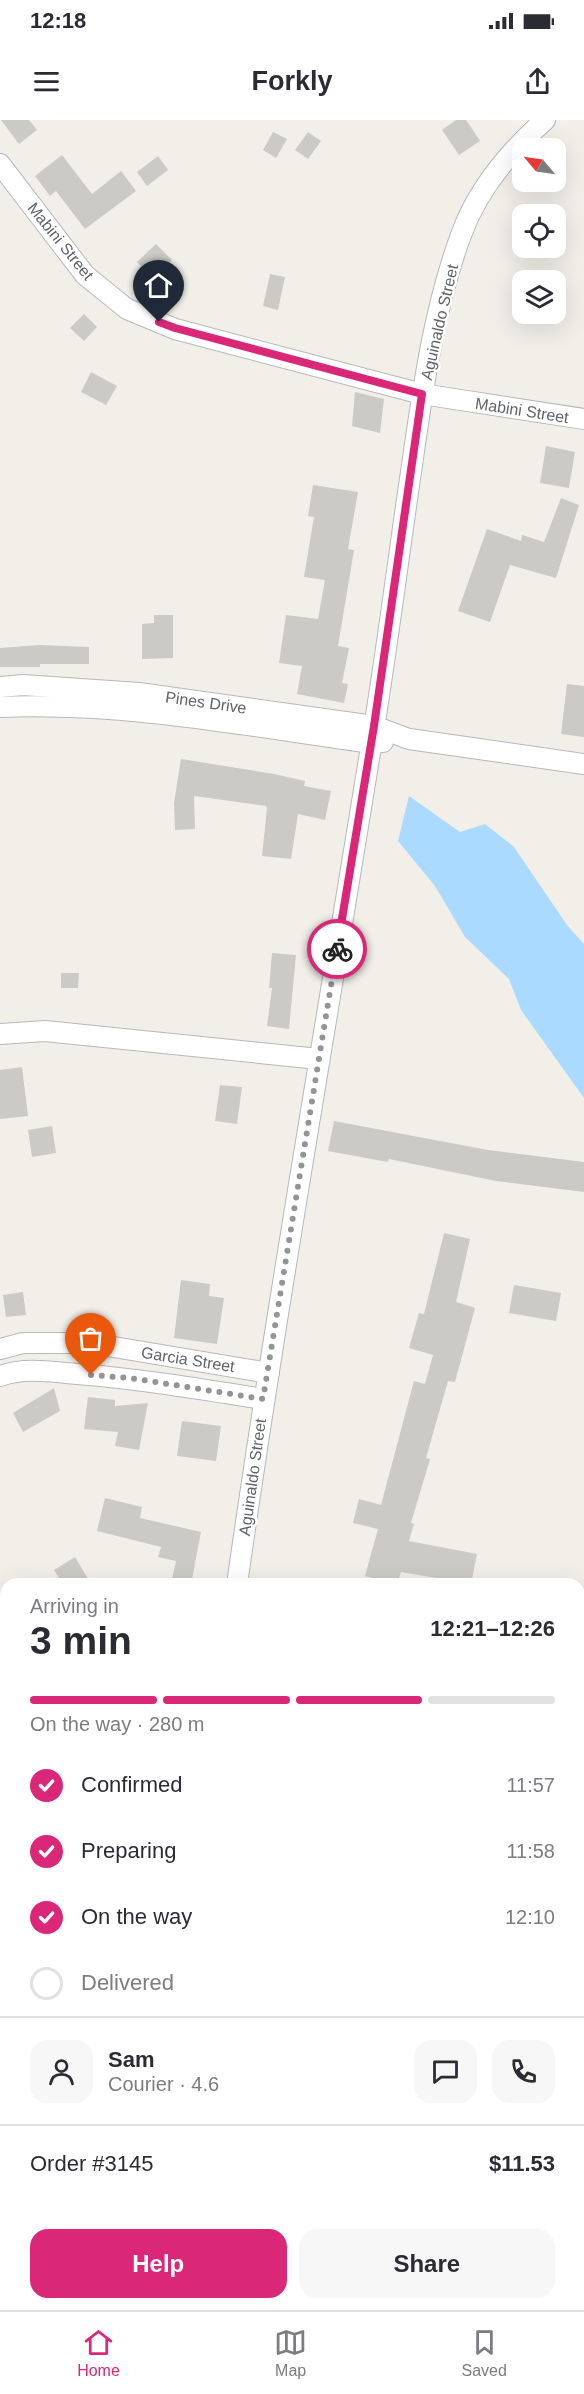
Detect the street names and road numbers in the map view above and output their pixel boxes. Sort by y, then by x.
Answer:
street label: Mabini Street [24,199,97,284]
street label: Aguinaldo Street [418,262,461,382]
street label: Mabini Street [474,395,570,426]
street label: Pines Drive [164,688,248,717]
street label: Garcia Street [140,1344,236,1375]
street label: Aguinaldo Street [236,1417,269,1537]

